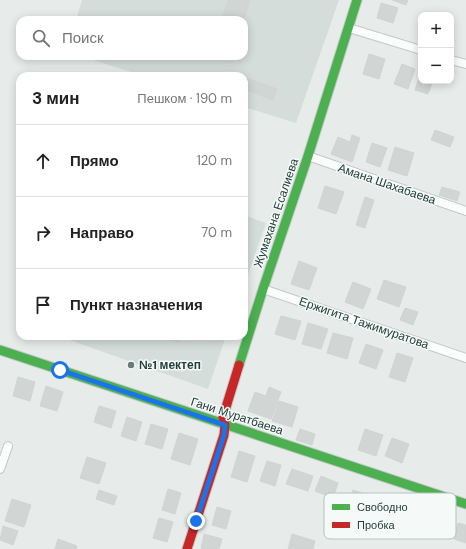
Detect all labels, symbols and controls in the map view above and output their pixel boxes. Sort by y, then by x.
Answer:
map controls [418,12,454,84]
button: + [418,12,454,48]
search box [16,16,248,60]
icon: search [30,27,52,49]
text: Поиск [62,28,104,48]
button: − [418,48,454,84]
text: 3 мин [32,87,80,109]
text: Пешком · 190 m [137,90,232,107]
icon: ahead [32,150,54,172]
text: Прямо [70,151,119,171]
text: 120 m [197,152,232,169]
street label: Жумахана Есалиева [250,156,302,270]
street label: Амана Шахабаева [336,160,438,208]
icon: right [32,222,54,244]
text: Направо [70,223,134,243]
text: 70 m [201,224,232,241]
street label: Ержигита Тажимуратова [297,293,431,353]
icon: arrive [32,294,54,316]
text: Пункт назначения [70,295,203,315]
place label: №1 мектеп [139,357,201,373]
marker: №1 мектеп [126,360,136,370]
route start [51,361,69,379]
street label: Гани Муратбаева [189,393,286,439]
legend [324,493,456,539]
text: Свободно [357,500,408,514]
route end [187,512,205,530]
text: Пробка [357,518,395,532]

